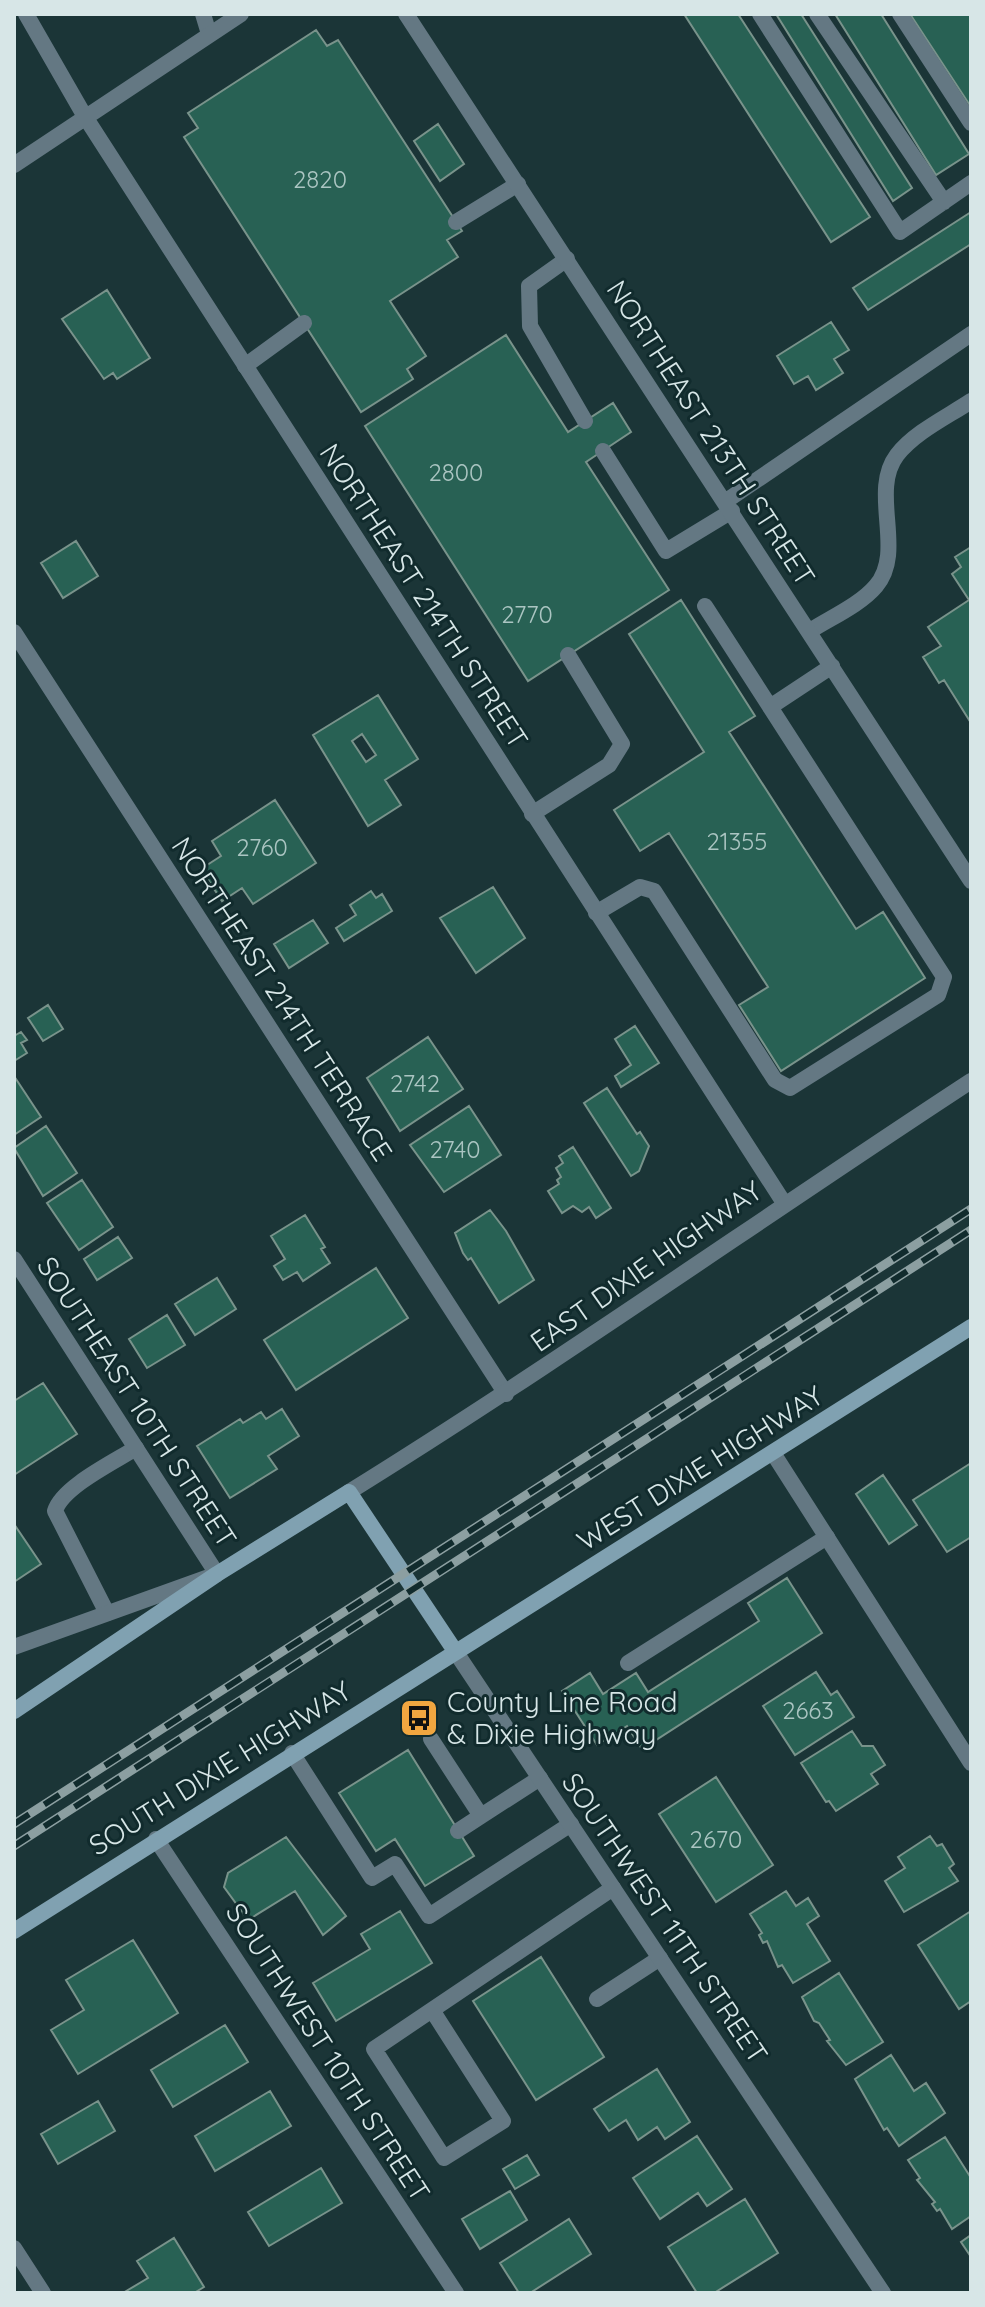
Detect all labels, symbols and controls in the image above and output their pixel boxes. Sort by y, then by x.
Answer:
house number: 2820 [293,164,347,194]
street label: NORTHEAST 213TH STREET [600,274,823,592]
street label: NORTHEAST 214TH STREET [313,437,536,755]
house number: 2800 [429,457,483,487]
house number: 2770 [501,599,553,629]
house number: 21355 [707,826,767,856]
street label: NORTHEAST 214TH TERRACE [165,830,400,1167]
house number: 2760 [236,832,288,862]
house number: 2742 [390,1068,440,1098]
house number: 2740 [429,1134,481,1164]
street label: EAST DIXIE HIGHWAY [523,1172,769,1359]
street label: SOUTHEAST 10TH STREET [30,1250,245,1554]
street label: WEST DIXIE HIGHWAY [570,1377,830,1558]
street label: SOUTH DIXIE HIGHWAY [82,1672,357,1863]
place label: County Line Road & Dixie Highway [447,1684,677,1751]
house number: 2663 [782,1695,834,1725]
bus stop icon: County Line Road & Dixie Highway [398,1697,440,1739]
street label: SOUTHWEST 11TH STREET [555,1766,776,2070]
house number: 2670 [690,1824,742,1854]
street label: SOUTHWEST 10TH STREET [219,1896,438,2208]

